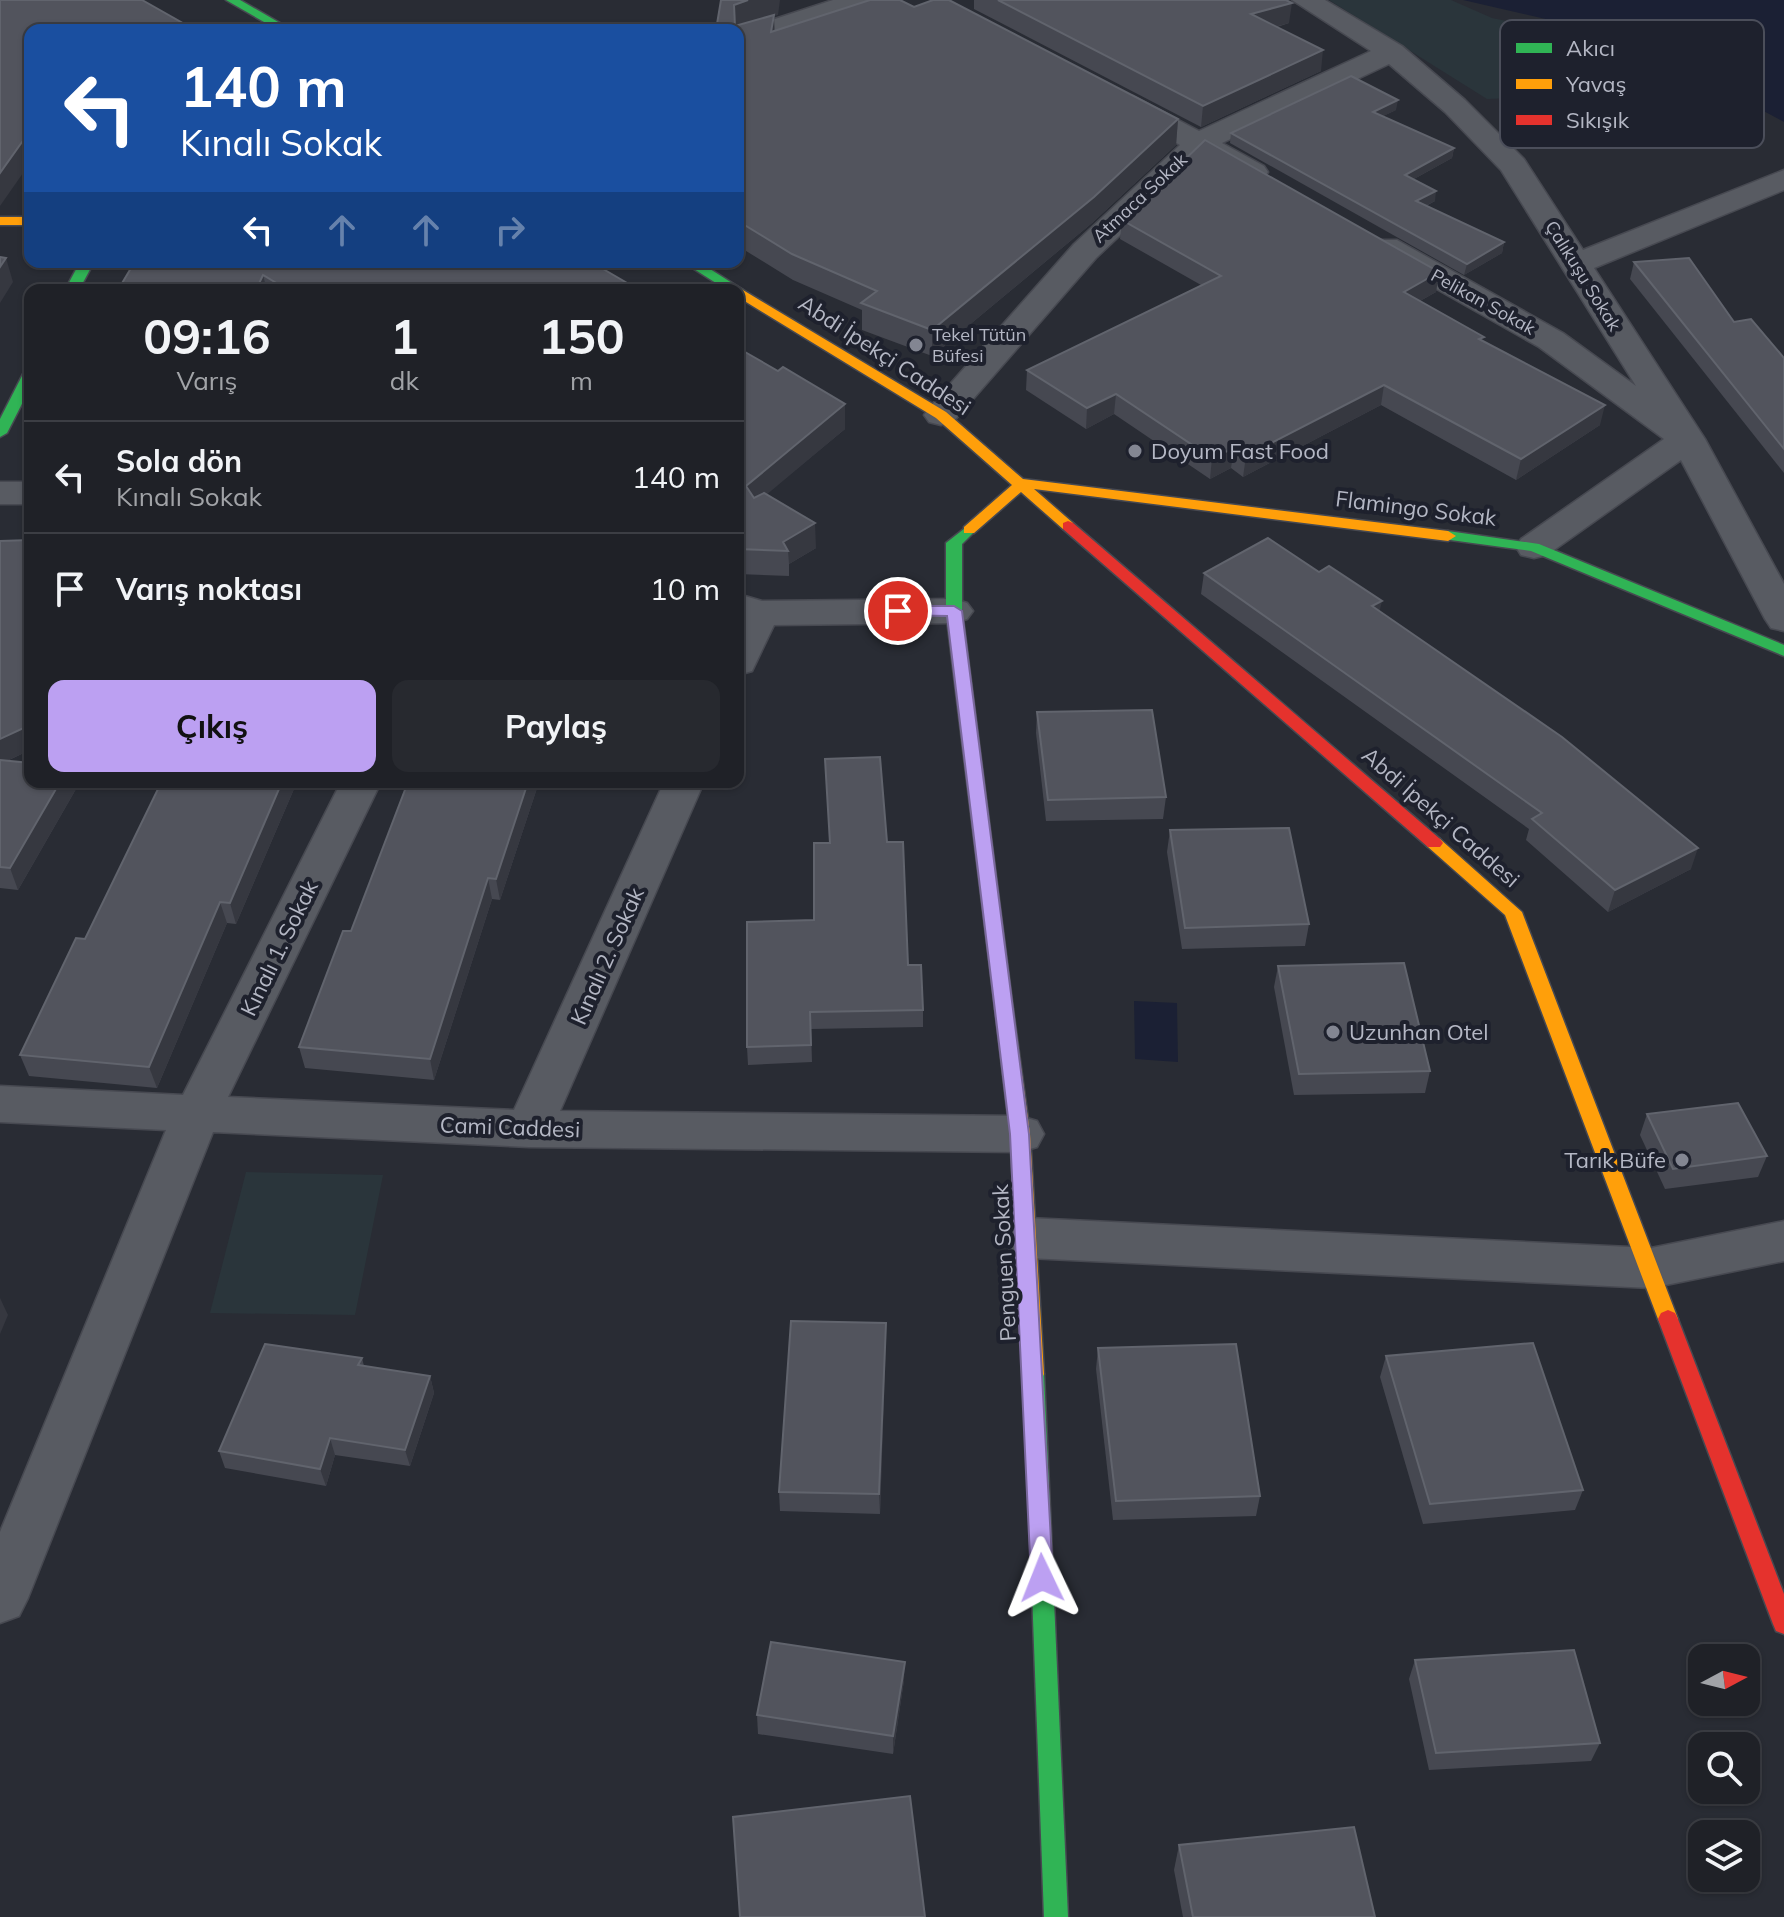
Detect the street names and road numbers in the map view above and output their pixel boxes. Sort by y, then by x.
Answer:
street label: Atmaca Sokak [1088,147,1192,247]
street label: Çalıkuşu Sokak [1540,216,1627,336]
street label: Pelikan Sokak [1427,263,1540,340]
street label: Abdi İpekçi Caddesi [794,289,976,421]
street label: Flamingo Sokak [1334,484,1499,532]
street label: Abdi İpekçi Caddesi [1356,741,1526,893]
street label: Kınalı 1. Sokak [234,875,324,1020]
street label: Kınalı 2. Sokak [564,882,650,1029]
street label: Cami Caddesi [439,1111,581,1143]
street label: Penguen Sokak [986,1183,1022,1342]

